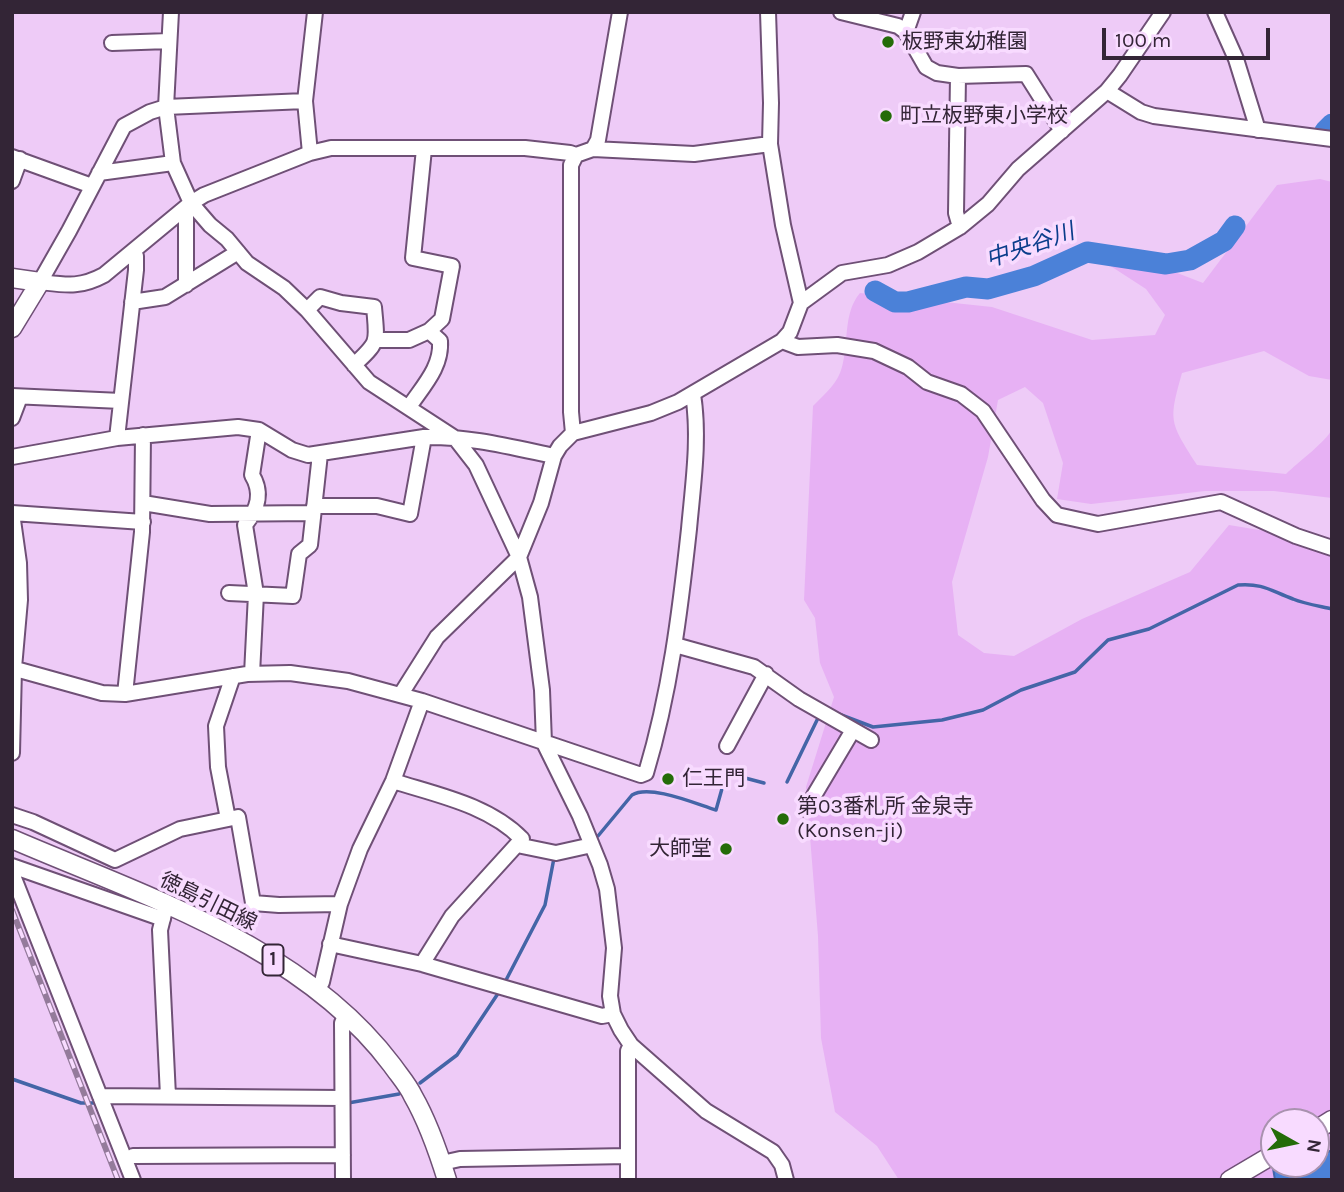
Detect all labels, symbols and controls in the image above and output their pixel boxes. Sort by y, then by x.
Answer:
scale bar [1106,14,1274,58]
text: 100 m [1115,28,1172,52]
place label: 板野東幼稚園 [902,29,1028,55]
marker: 板野東幼稚園 [880,34,896,50]
place label: 町立板野東小学校 [900,103,1068,129]
marker: 町立板野東小学校 [878,108,894,124]
water label: 中央谷川 [982,218,1078,274]
place label: 仁王門 [682,766,745,792]
marker: 仁王門 [660,771,676,787]
place label: 第03番札所 金泉寺 (Konsen-ji) [797,794,974,844]
marker: 第03番札所 金泉寺 (Konsen-ji) [775,811,791,827]
place label: 大師堂 [649,836,712,862]
marker: 大師堂 [718,841,734,857]
street label: 徳島引田線 [155,868,261,936]
road number: 1 [262,944,284,976]
north arrow [1260,1108,1330,1178]
text: N [1302,1138,1326,1154]

